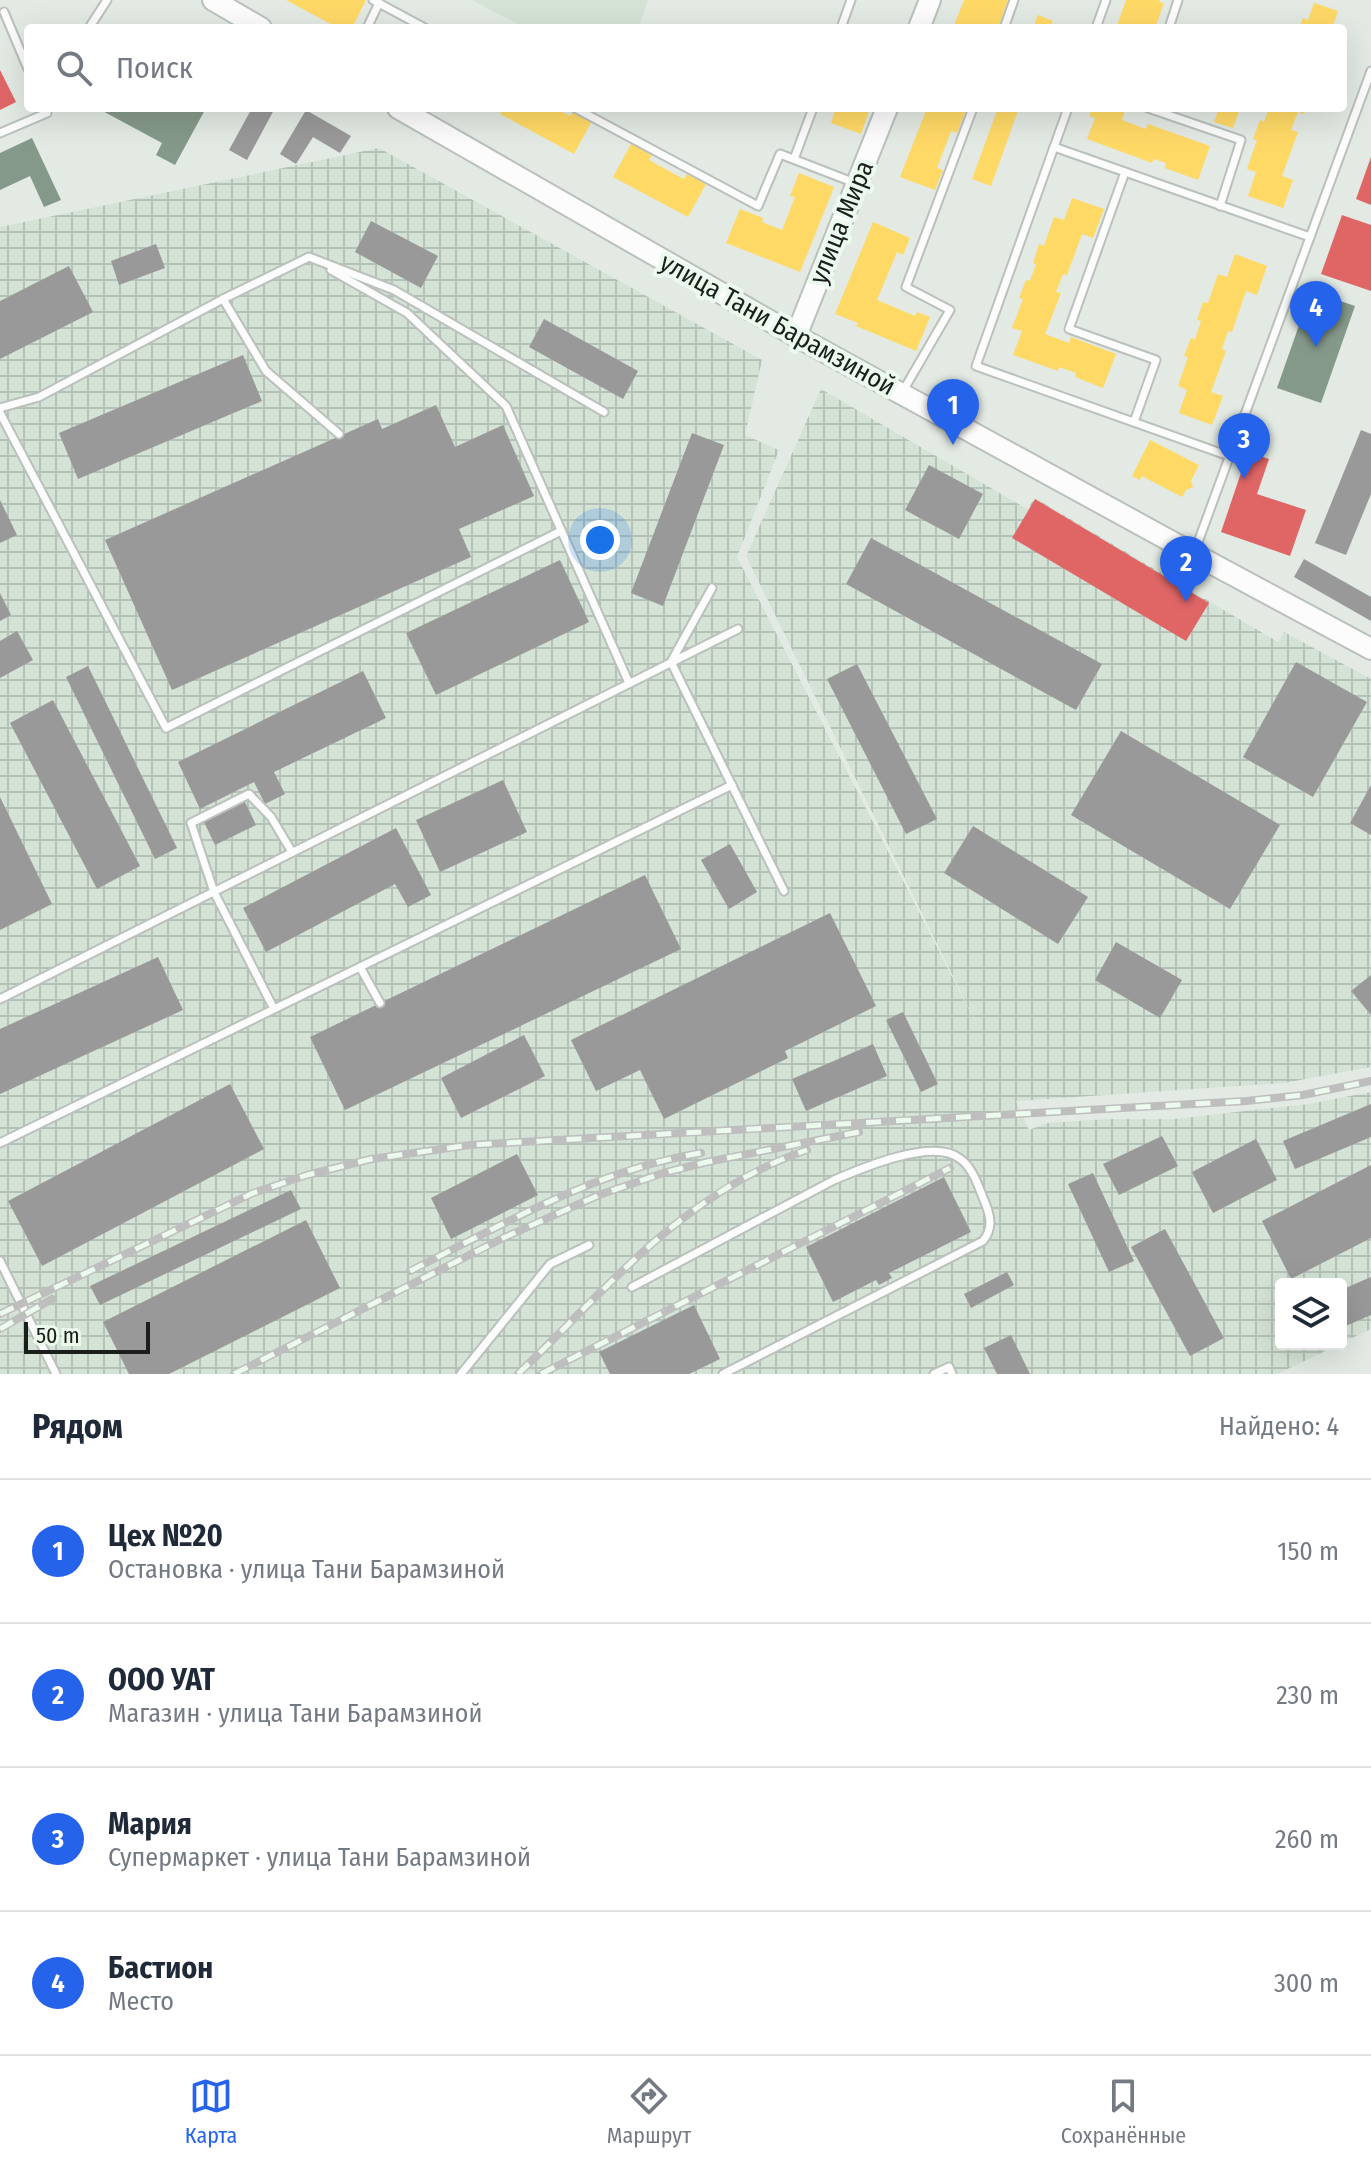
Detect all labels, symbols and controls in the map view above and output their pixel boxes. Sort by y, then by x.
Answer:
search box [24,24,1347,112]
icon: search [52,46,96,90]
text: Поиск [116,50,193,86]
street label: улица Мира [803,156,880,288]
street label: улица Тани Барамзиной [655,247,901,402]
pin: 4 [1290,281,1342,347]
pin: 1 [927,379,979,445]
pin: 3 [1218,413,1270,479]
your location [580,520,620,560]
pin: 2 [1160,536,1212,602]
map controls [1275,1278,1347,1350]
button: layers [1275,1278,1347,1350]
scale bar [24,1318,150,1354]
text: 50 m [36,1322,80,1349]
text: Рядом [32,1406,123,1447]
text: Найдено: 4 [1219,1411,1339,1442]
text: Цех №20 [108,1518,223,1554]
text: 1 [53,1536,64,1567]
text: 150 m [1277,1536,1339,1567]
text: Остановка · улица Тани Барамзиной [108,1554,505,1585]
text: ООО УАТ [108,1662,215,1698]
text: 2 [52,1680,64,1711]
text: 230 m [1276,1680,1339,1711]
text: Магазин · улица Тани Барамзиной [108,1698,482,1729]
text: Мария [108,1806,192,1842]
text: 3 [52,1824,64,1855]
text: 260 m [1275,1824,1339,1855]
text: Супермаркет · улица Тани Барамзиной [108,1842,531,1873]
text: Бастион [108,1950,213,1986]
text: 4 [51,1968,65,1999]
text: 300 m [1274,1968,1339,1999]
text: Место [108,1986,174,2017]
tab: Карта [185,2074,237,2149]
tab: Маршрут [607,2074,691,2149]
tab: Сохранённые [1061,2074,1186,2149]

